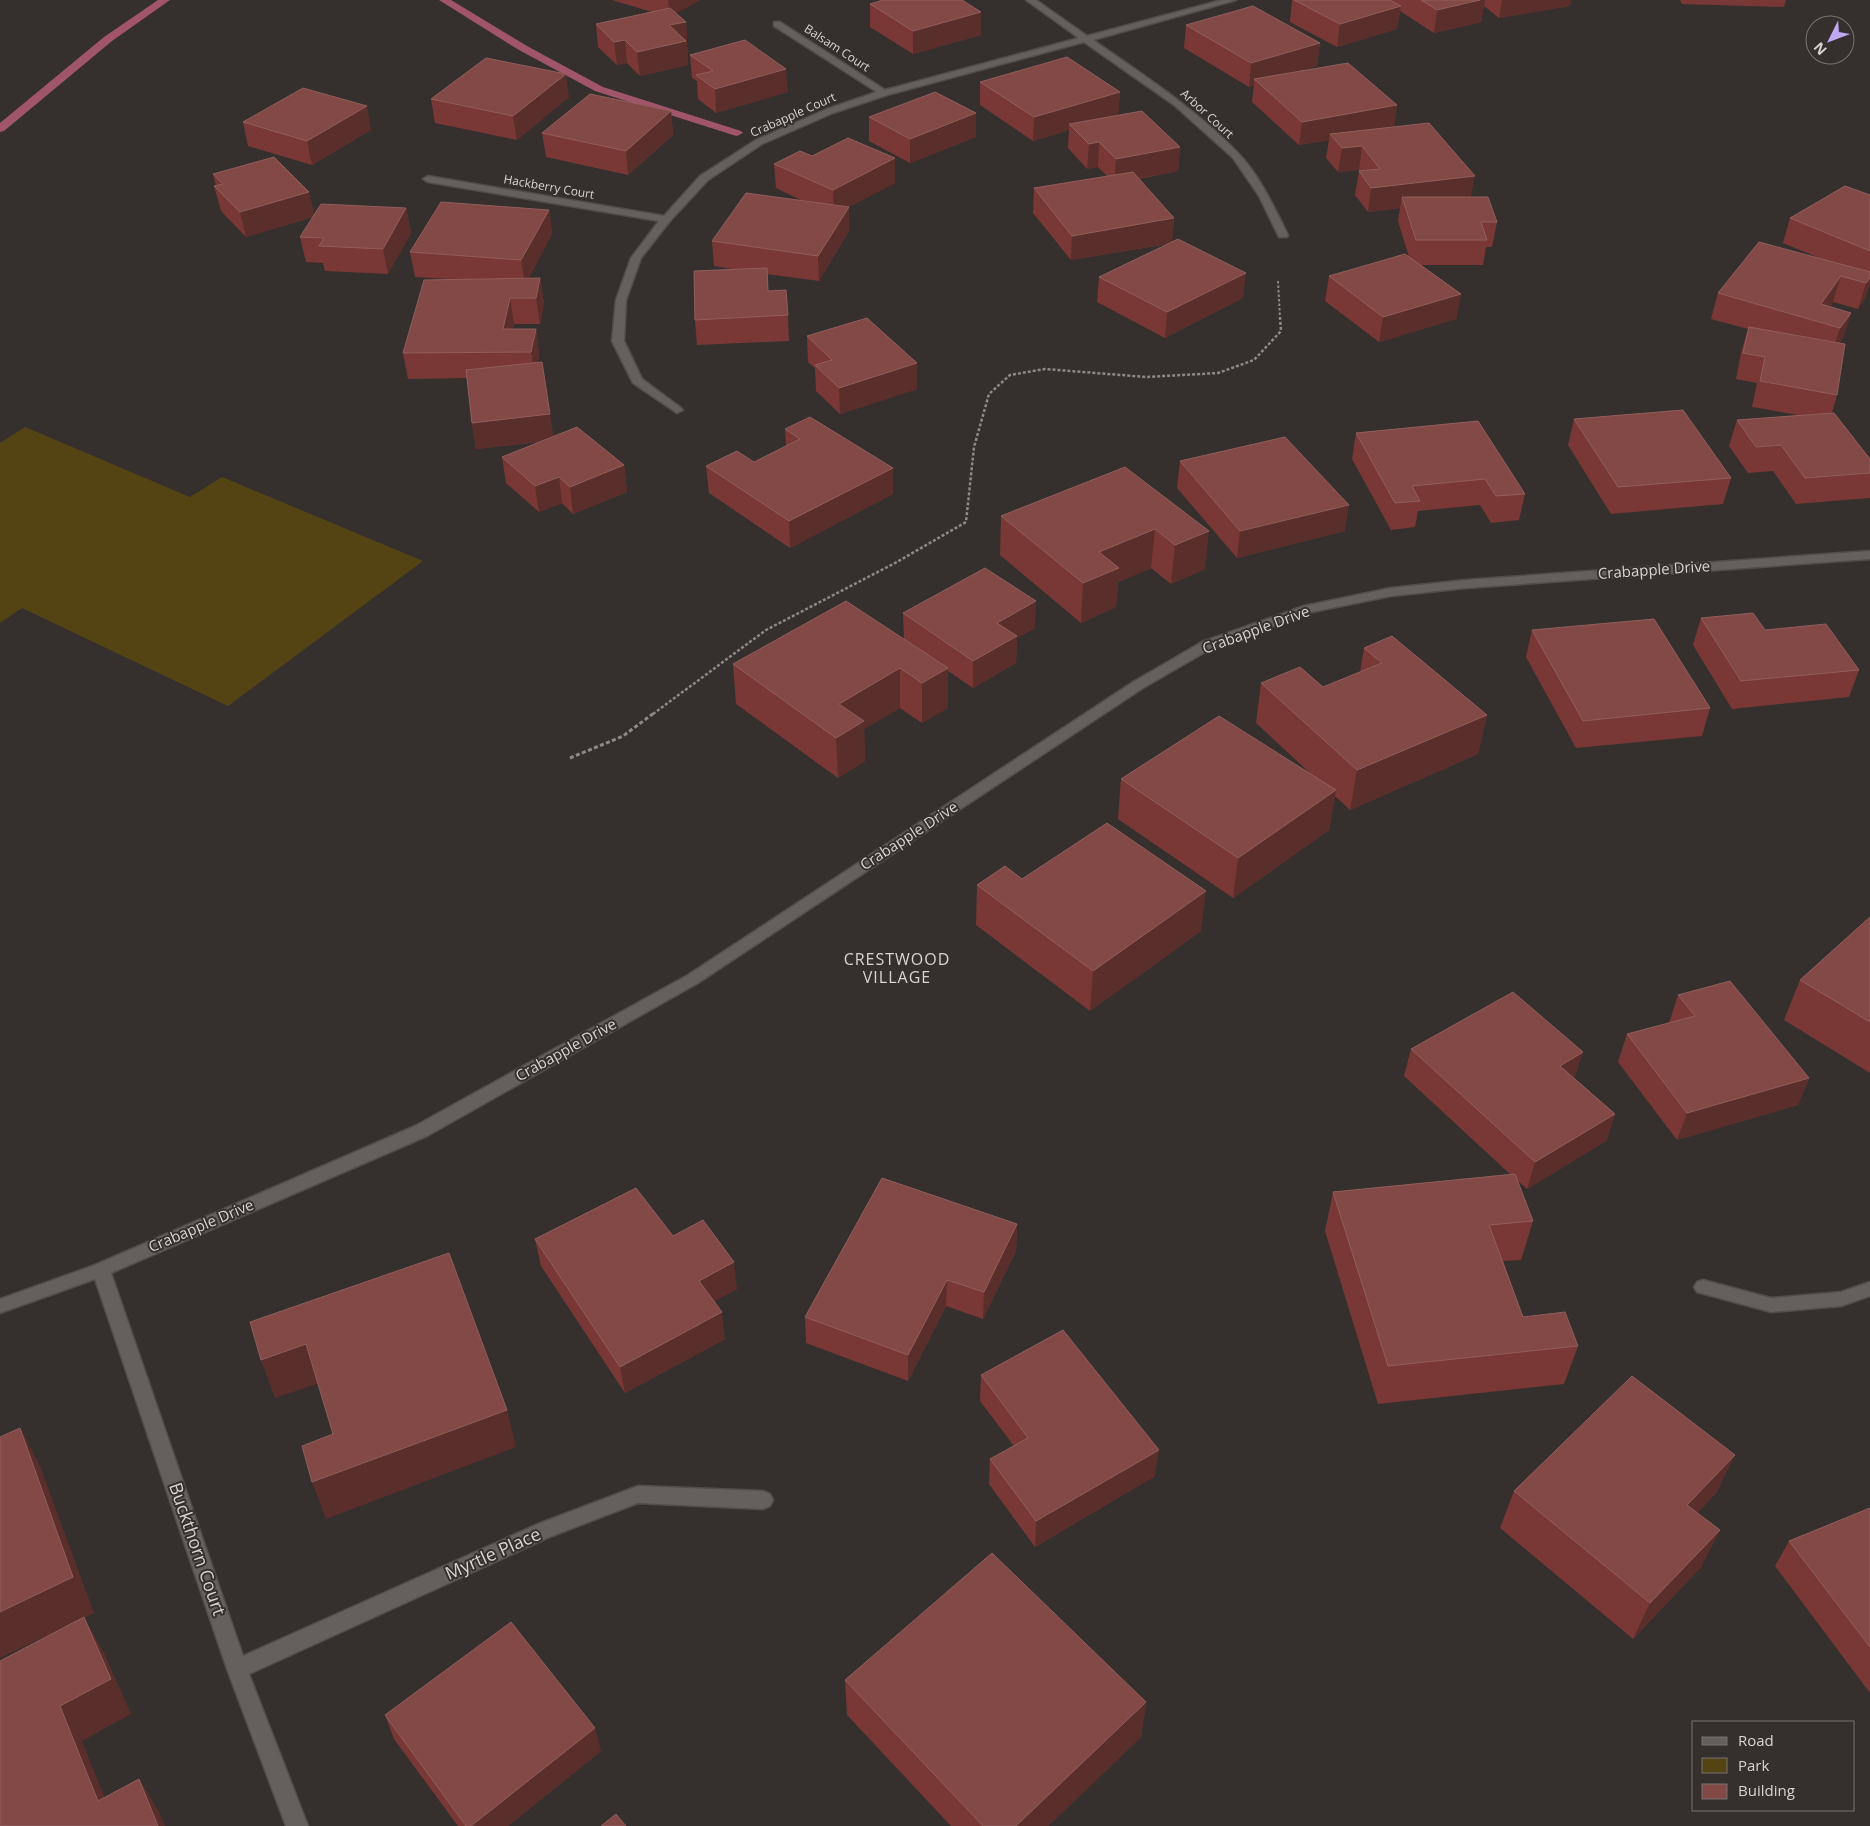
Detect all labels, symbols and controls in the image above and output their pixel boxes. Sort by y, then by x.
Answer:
north arrow [1805,15,1855,65]
street label: Balsam Court [801,20,874,75]
text: N [1809,38,1831,60]
street label: Arbor Court [1177,85,1238,142]
street label: Crabapple Court [747,88,838,141]
street label: Hackberry Court [502,170,596,203]
street label: Crabapple Drive [1597,555,1711,583]
street label: Crabapple Drive [1199,600,1312,658]
street label: Crabapple Drive [856,796,961,874]
district label: CRESTWOOD VILLAGE [844,948,950,988]
street label: Crabapple Drive [511,1013,620,1085]
street label: Crabapple Drive [145,1194,256,1256]
street label: Buckthorn Court [164,1479,232,1618]
street label: Myrtle Place [441,1521,544,1585]
legend [1692,1721,1855,1811]
text: Road [1738,1730,1774,1750]
text: Park [1738,1755,1769,1775]
text: Building [1738,1780,1795,1800]

